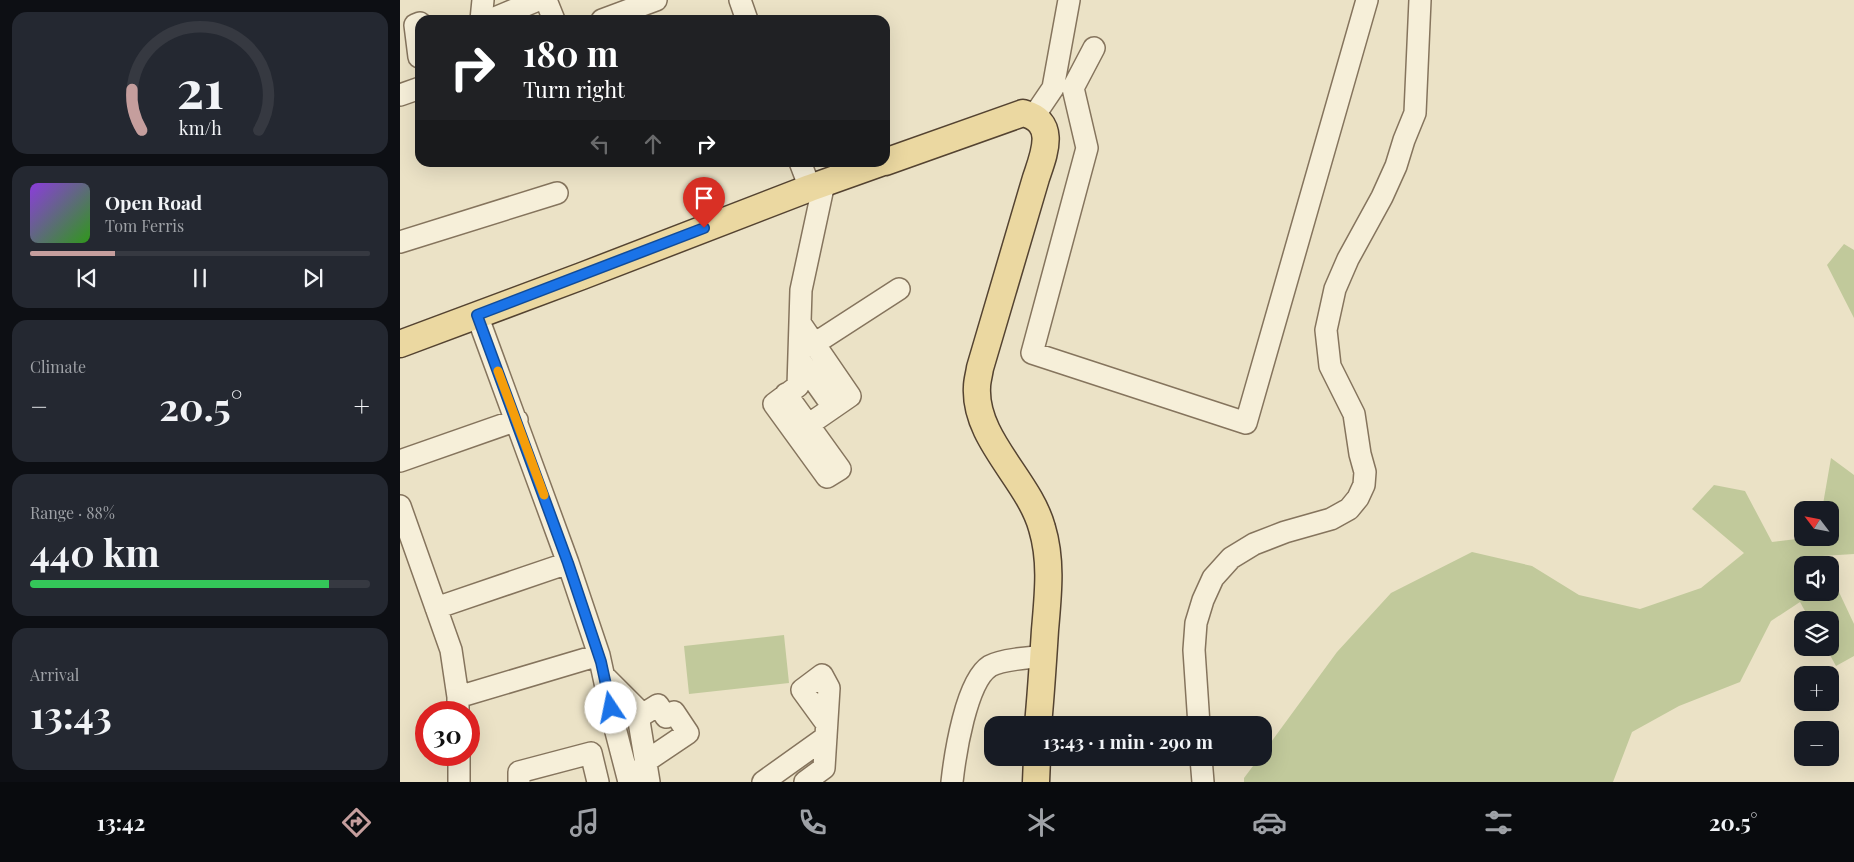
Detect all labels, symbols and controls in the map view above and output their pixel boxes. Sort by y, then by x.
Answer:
text: 180 m [523,29,618,76]
icon: right [440,35,505,100]
text: 21 [176,53,224,122]
text: Turn right [523,74,625,104]
text: km/h [179,116,222,139]
icon: left [586,130,614,158]
icon: ahead [639,130,667,158]
icon: right [692,130,720,158]
pin [683,177,725,228]
icon: arrive [690,184,718,212]
text: Open Road [105,189,202,215]
text: Tom Ferris [105,215,184,236]
icon: previous [73,264,101,292]
icon: pause [186,264,214,292]
icon: next [299,264,327,292]
text: Climate [30,356,86,377]
text: 20.5° [159,380,242,431]
text: − [30,387,48,424]
text: + [354,387,370,424]
north arrow [1794,501,1839,546]
map controls [1794,501,1839,766]
text: Range · 88% [30,502,115,523]
text: 440 km [30,526,160,577]
button: sound [1794,556,1839,601]
button: layers [1794,611,1839,656]
text: Arrival [30,664,79,685]
button: + [1794,666,1839,711]
position arrow [584,681,636,733]
text: 13:43 [30,688,112,739]
speed limit sign: 30 [415,701,480,766]
button: − [1794,721,1839,766]
text: 13:43 · 1 min · 290 m [1043,728,1213,754]
icon: directions [339,805,374,840]
icon: music [567,805,602,840]
icon: phone [795,805,830,840]
icon: climate [1024,805,1059,840]
icon: car [1252,805,1287,840]
icon: filters [1481,805,1516,840]
text: 13:42 [97,807,145,837]
text: 20.5° [1709,807,1757,837]

